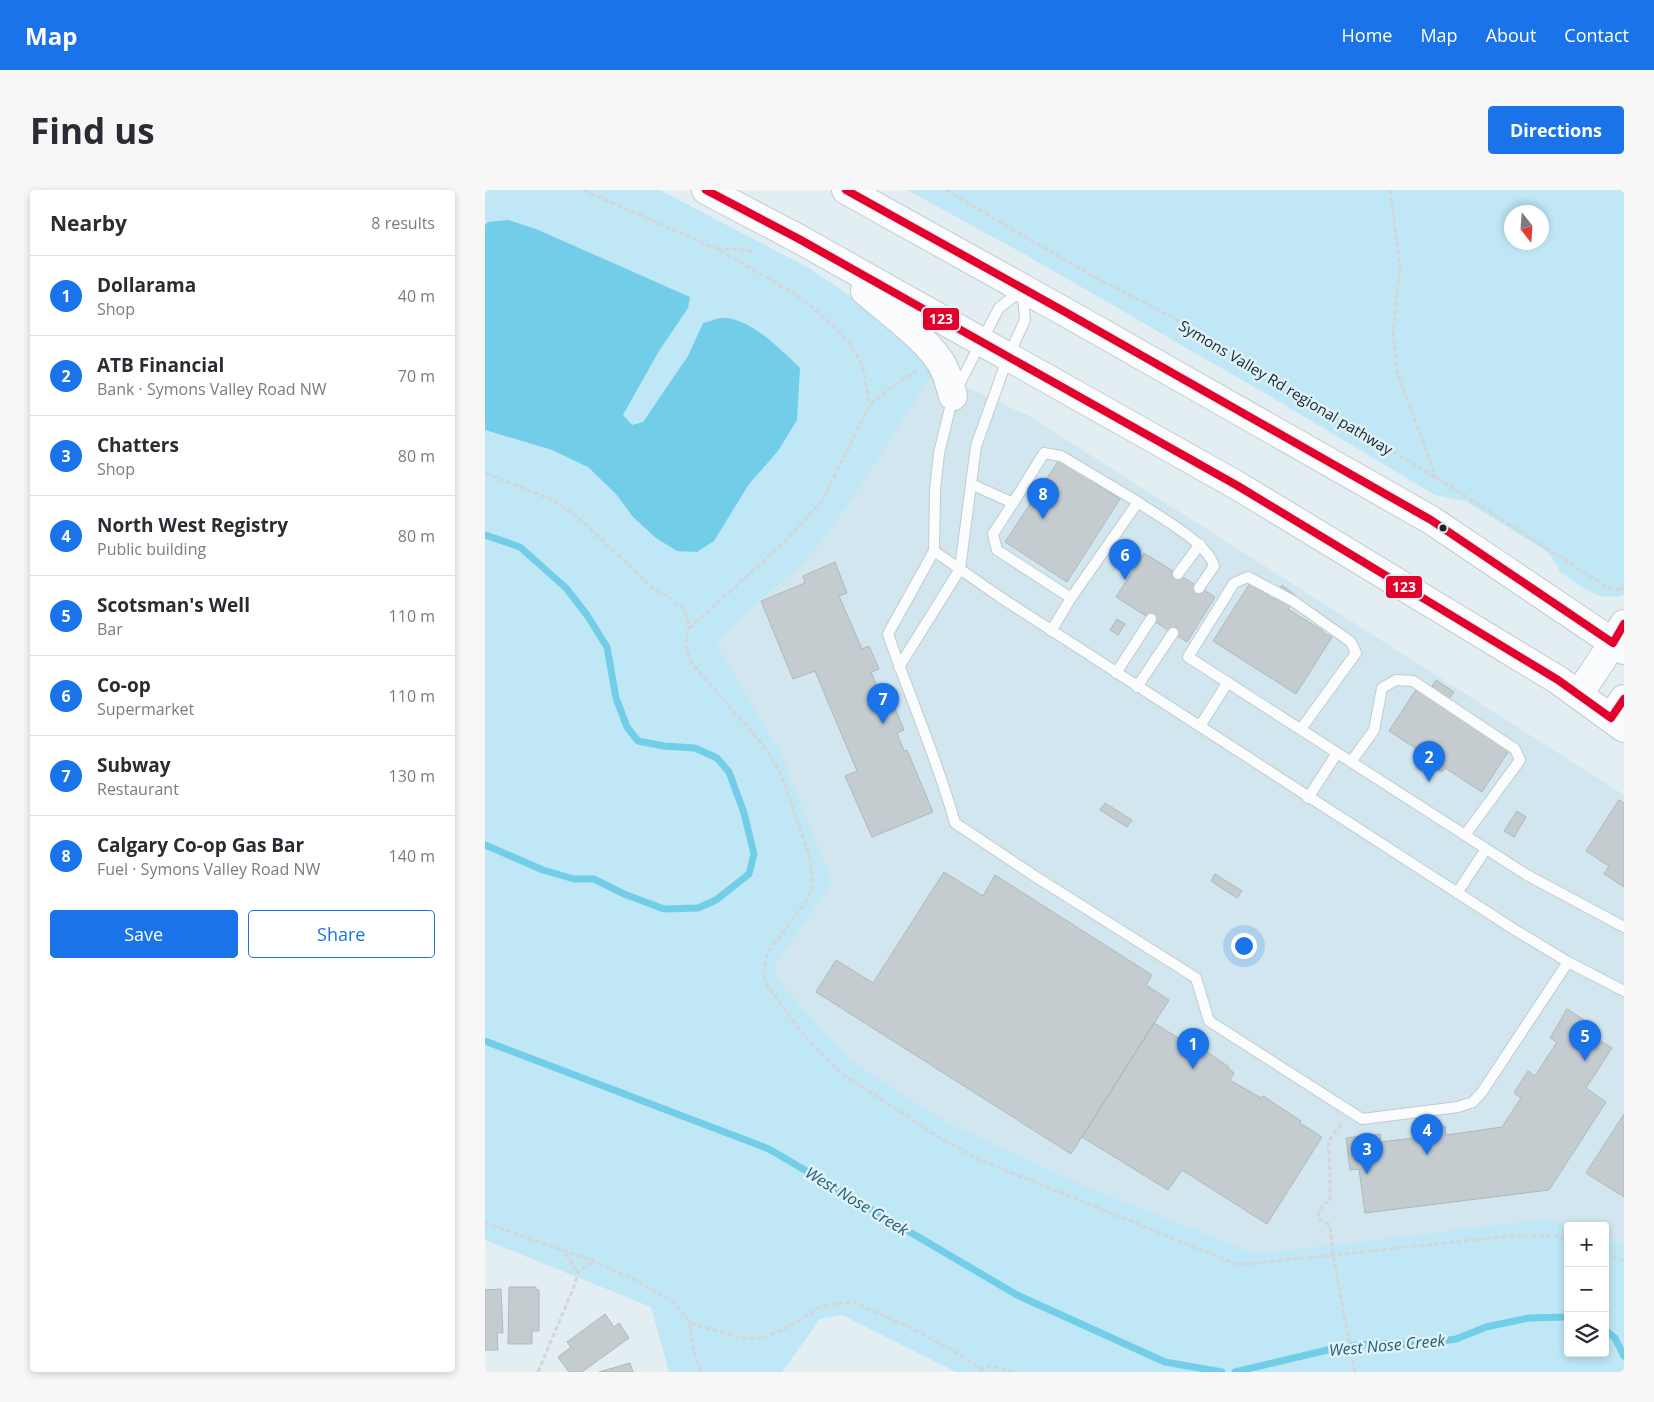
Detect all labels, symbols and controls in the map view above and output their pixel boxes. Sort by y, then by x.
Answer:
text: Map [25,19,77,52]
text: Home [1342,23,1392,47]
text: Map [1420,23,1458,47]
text: About [1486,23,1536,47]
text: Contact [1564,23,1629,47]
button: Directions [1488,106,1624,154]
text: Find us [30,107,155,154]
north arrow [1504,205,1549,250]
text: Nearby [50,209,127,237]
text: 8 results [371,212,435,234]
text: Dollarama [97,272,196,298]
text: 1 [61,285,71,307]
text: 40 m [398,285,435,307]
text: Shop [97,298,135,320]
line badge: 123 [922,307,960,331]
text: 123 [929,309,953,328]
street label: Symons Valley Rd regional pathway [1175,315,1397,459]
text: ATB Financial [97,352,224,378]
text: 2 [61,365,71,387]
text: 70 m [398,365,435,387]
text: Bank · Symons Valley Road NW [97,378,327,400]
text: Chatters [97,432,179,458]
text: 3 [61,445,71,467]
text: 80 m [398,445,435,467]
text: Shop [97,458,135,480]
pin: 8 [1027,478,1059,519]
text: North West Registry [97,512,288,538]
unlabelled marker [1438,523,1448,533]
text: 4 [61,525,71,547]
text: 80 m [398,525,435,547]
text: Public building [97,538,206,560]
pin: 6 [1109,539,1141,580]
line badge: 123 [1385,575,1423,599]
text: 123 [1392,577,1416,596]
text: Scotsman's Well [97,592,250,618]
text: 5 [61,605,71,627]
text: 110 m [389,605,435,627]
text: Bar [97,618,123,640]
text: Co-op [97,672,151,698]
pin: 7 [867,683,899,724]
text: 6 [61,685,71,707]
text: 110 m [389,685,435,707]
text: Supermarket [97,698,194,720]
pin: 2 [1413,741,1445,782]
text: Subway [97,752,171,778]
text: 7 [61,765,71,787]
text: 130 m [389,765,435,787]
text: Restaurant [97,778,179,800]
text: Calgary Co-op Gas Bar [97,832,304,858]
text: 8 [61,845,71,867]
text: 140 m [389,845,435,867]
text: Fuel · Symons Valley Road NW [97,858,320,880]
button: Save [50,910,238,958]
button: Share [248,910,435,958]
your location [1231,933,1257,959]
pin: 5 [1569,1020,1601,1061]
pin: 1 [1177,1028,1209,1069]
pin: 4 [1411,1114,1443,1155]
pin: 3 [1351,1133,1383,1174]
water label: West Nose Creek [801,1162,914,1241]
map controls [1564,1222,1609,1357]
button: + [1564,1222,1609,1267]
button: − [1564,1267,1609,1312]
button: layers [1564,1312,1609,1357]
water label: West Nose Creek [1328,1329,1447,1361]

